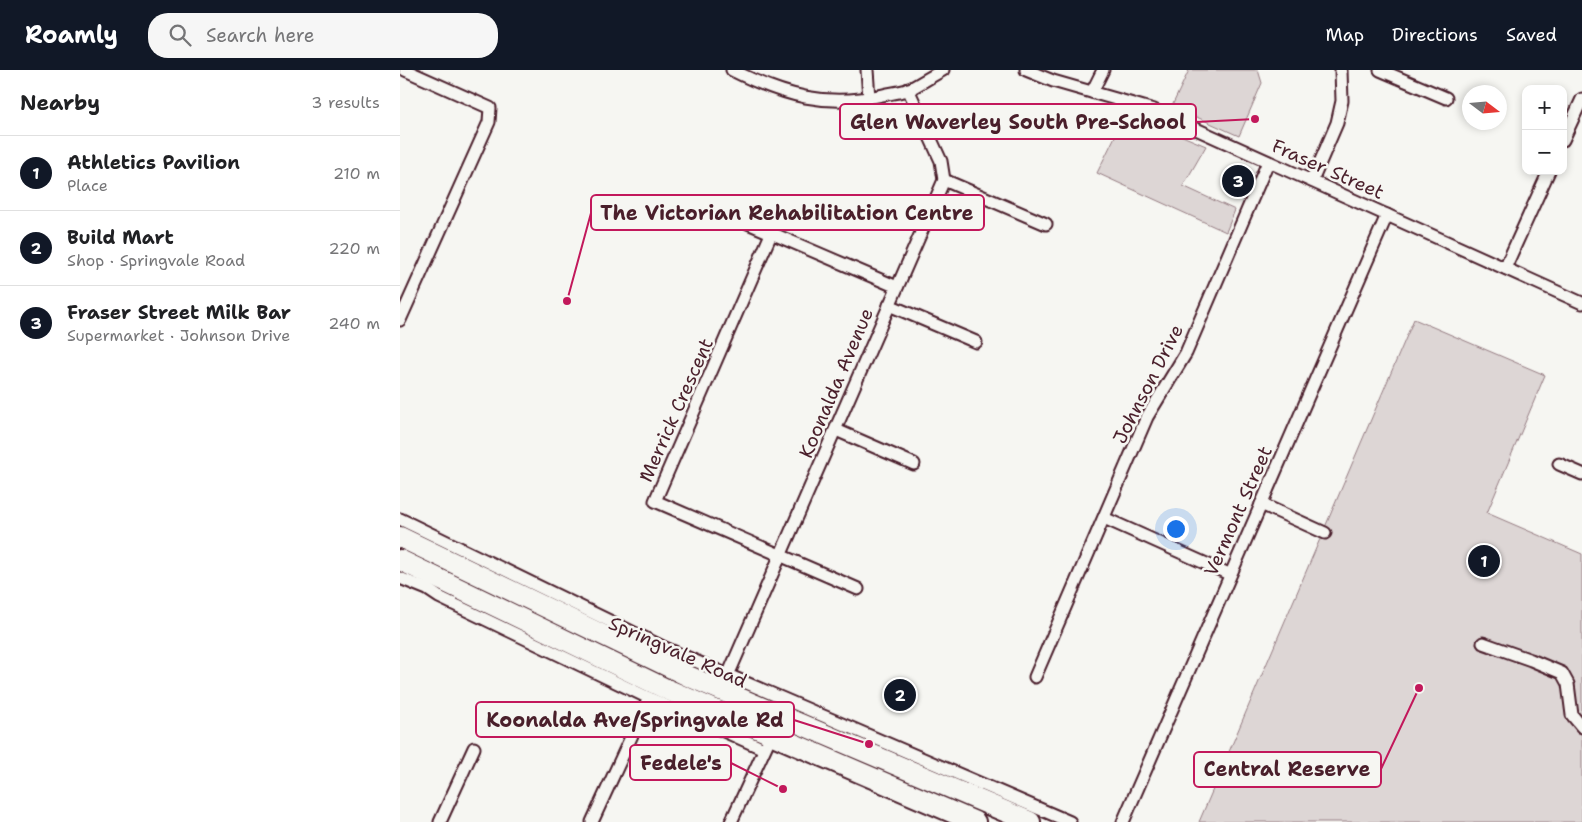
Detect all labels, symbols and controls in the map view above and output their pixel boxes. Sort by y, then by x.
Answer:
search box [148,13,498,58]
text: Roamly [25,19,118,51]
icon: search [166,21,194,49]
text: Search here [206,23,315,48]
text: Map [1326,23,1364,47]
text: Directions [1392,23,1478,47]
text: Saved [1506,23,1557,47]
north arrow [1462,85,1507,130]
map controls [1522,85,1567,175]
button: + [1522,85,1567,130]
text: Nearby [20,89,100,117]
text: 3 results [311,92,380,113]
callout: Glen Waverley South Pre-School [840,104,1196,139]
text: Glen Waverley South Pre-School [850,109,1186,135]
button: − [1522,130,1567,175]
street label: Fraser Street [1268,133,1388,205]
text: Athletics Pavilion [67,150,240,175]
pin: 3 [1222,162,1254,200]
text: 1 [32,163,40,184]
text: 210 m [333,163,380,184]
text: Place [67,175,108,196]
callout: The Victorian Rehabilitation Centre [591,195,984,230]
text: The Victorian Rehabilitation Centre [600,200,974,226]
text: Build Mart [67,225,174,250]
text: 2 [30,238,42,259]
text: 220 m [328,238,380,259]
text: Shop · Springvale Road [67,250,245,271]
text: Fraser Street Milk Bar [67,300,291,325]
street label: Koonalda Avenue [793,304,879,462]
text: 3 [30,313,42,334]
text: 240 m [328,313,380,334]
street label: Johnson Drive [1107,320,1189,448]
text: Supermarket · Johnson Drive [67,325,290,346]
street label: Merrick Crescent [633,334,719,486]
street label: Vermont Street [1198,442,1278,580]
your location [1163,516,1189,542]
pin: 1 [1468,542,1500,580]
street label: Springvale Road [605,610,751,694]
pin: 2 [884,676,916,714]
callout: Koonalda Ave/Springvale Rd [476,702,794,737]
text: Koonalda Ave/Springvale Rd [486,707,784,733]
callout: Fedele's [630,745,731,780]
text: Fedele's [640,750,722,776]
callout: Central Reserve [1194,752,1381,787]
text: Central Reserve [1204,756,1370,782]

